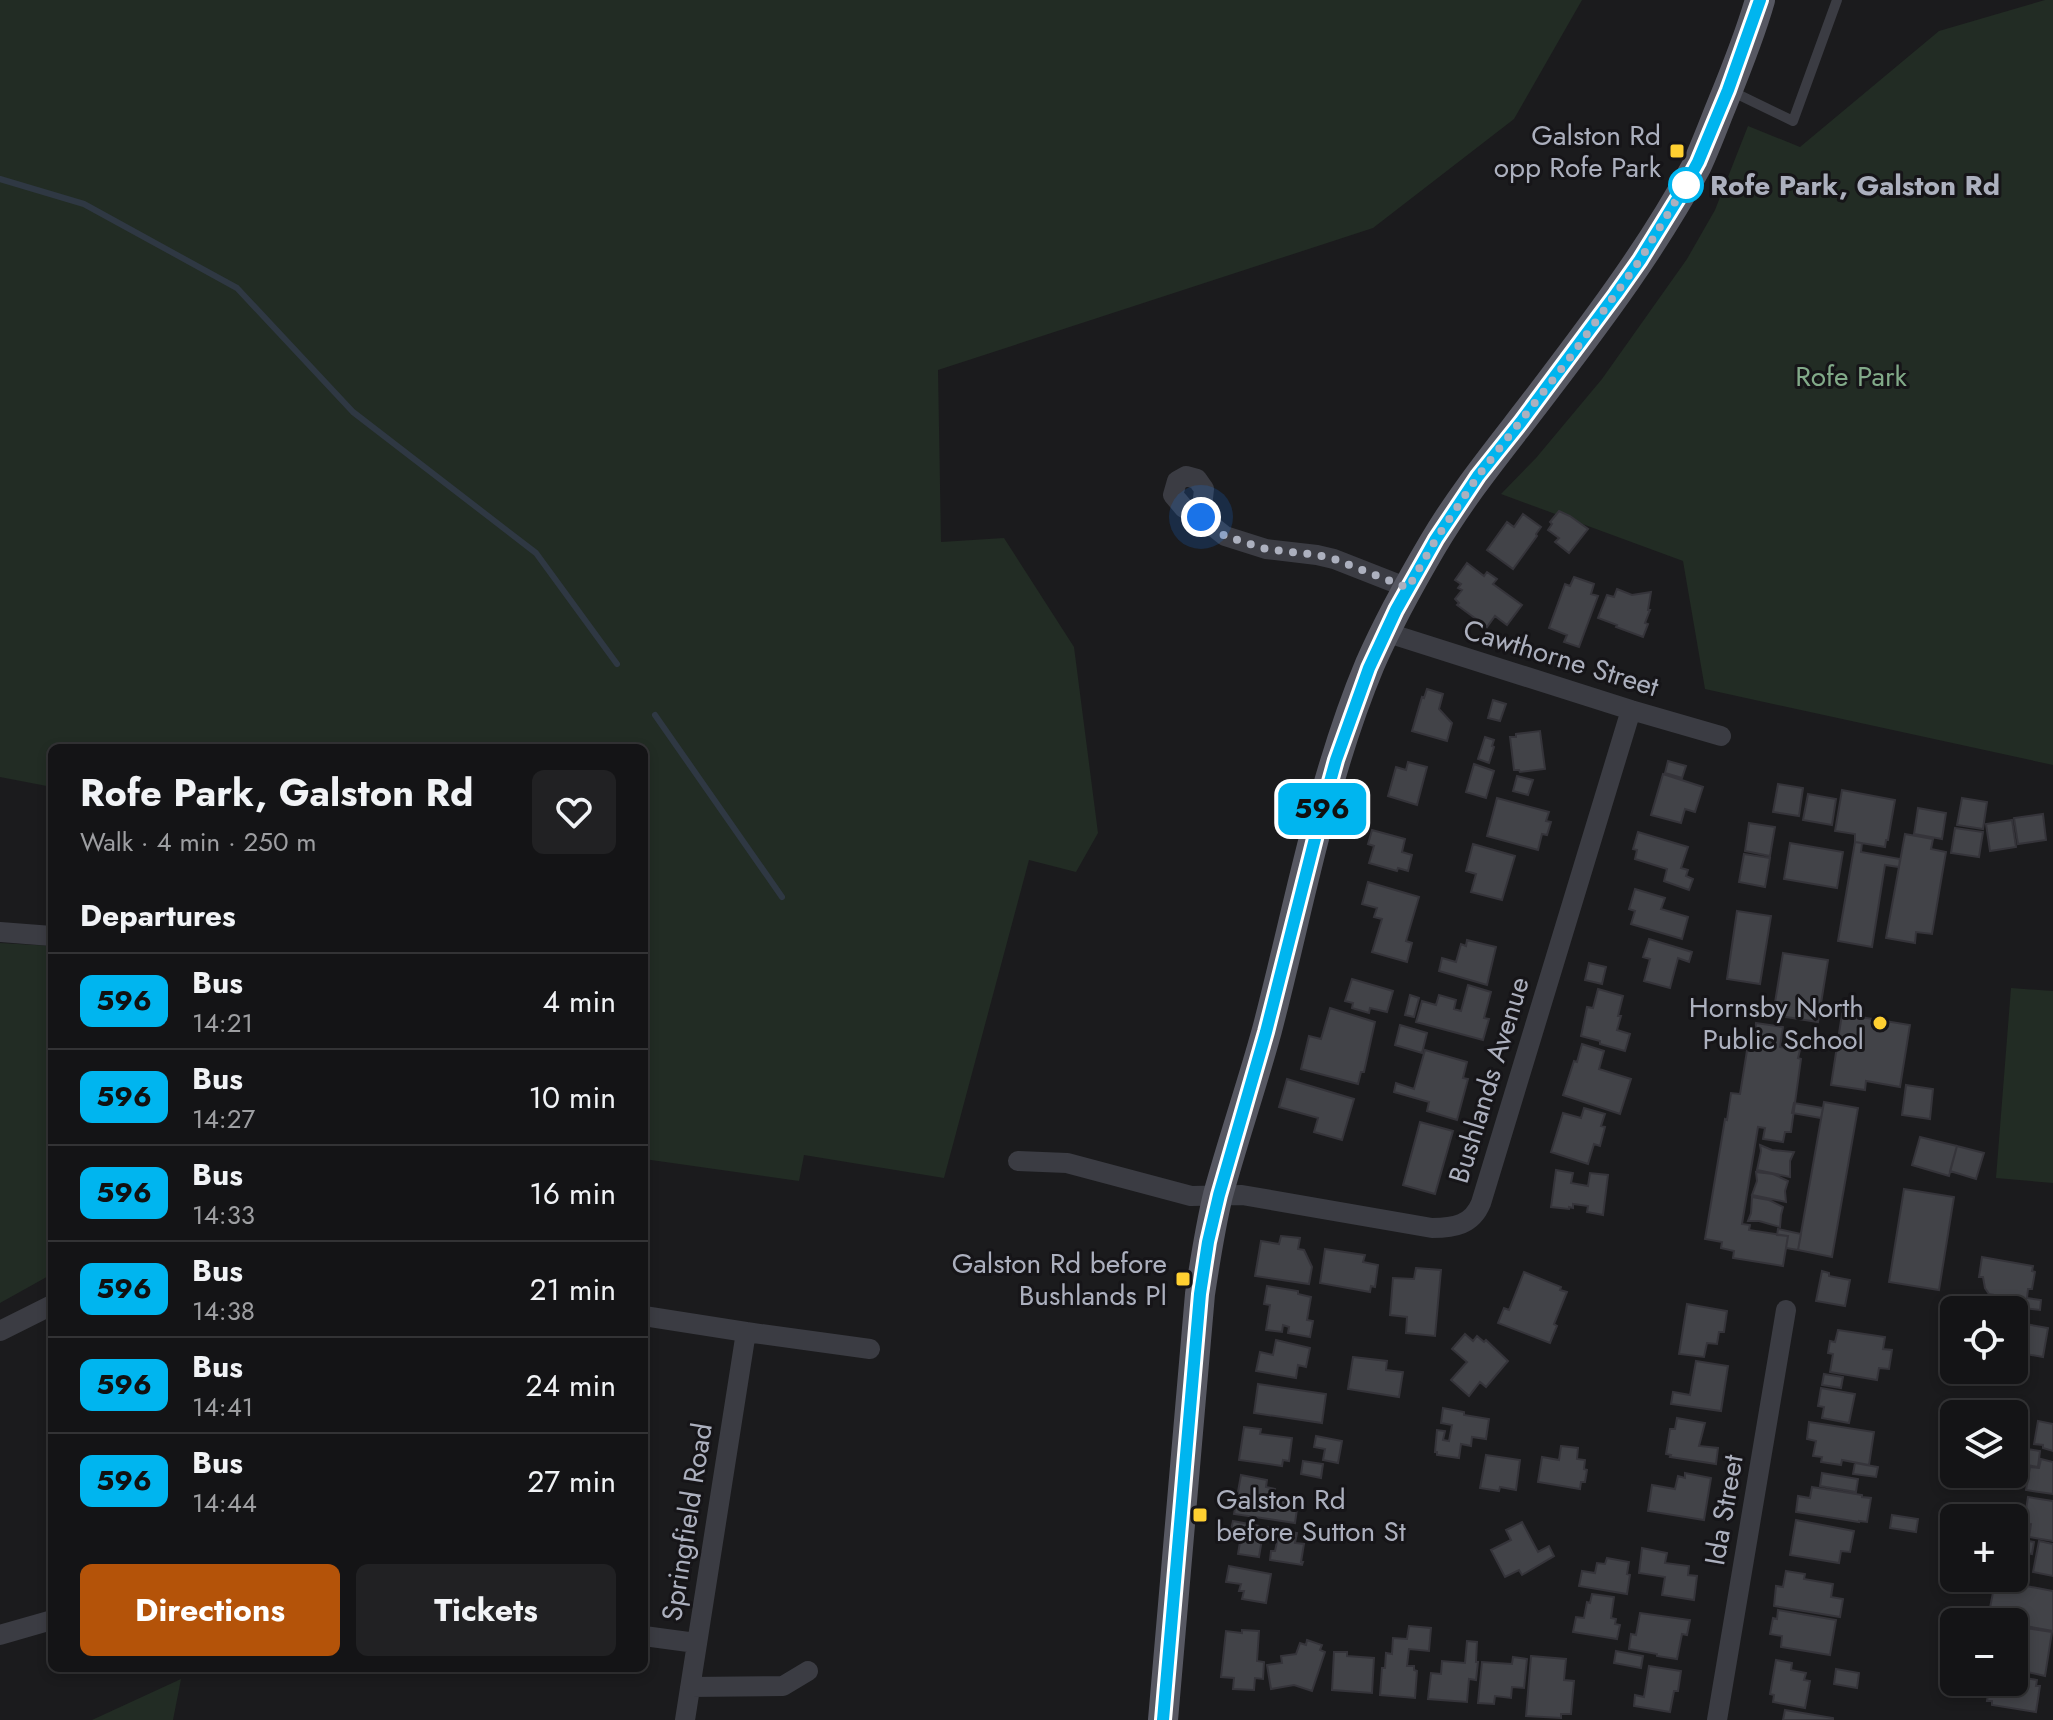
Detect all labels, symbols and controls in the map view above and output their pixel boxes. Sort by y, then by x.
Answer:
place label: Galston Rd opp Rofe Park [1494,115,1662,188]
marker: Galston Rd opp Rofe Park [1668,142,1686,160]
place label: Rofe Park, Galston Rd [1710,165,2000,206]
marker: Rofe Park, Galston Rd [1669,168,1703,202]
park label: Rofe Park [1795,356,1908,397]
your location [1181,497,1221,537]
street label: Cawthorne Street [1458,609,1664,707]
text: Rofe Park, Galston Rd [80,765,473,820]
button: heart [532,770,616,854]
line badge: 596 [1276,783,1368,835]
text: 596 [1294,788,1350,829]
text: Walk · 4 min · 250 m [80,823,317,861]
text: Departures [80,894,236,937]
text: Bus [192,961,243,1004]
street label: Bushlands Avenue [1438,972,1540,1188]
text: 596 [96,980,152,1021]
text: 4 min [543,980,616,1023]
place label: Hornsby North Public School [1689,987,1864,1060]
text: 14:21 [192,1004,253,1042]
marker: Hornsby North Public School [1871,1014,1889,1032]
text: Bus [192,1057,243,1100]
text: 596 [96,1076,152,1117]
text: 10 min [529,1076,616,1119]
text: 14:27 [192,1100,255,1138]
text: Bus [192,1153,243,1196]
text: 596 [96,1172,152,1213]
text: 16 min [529,1172,616,1215]
text: 14:33 [192,1196,255,1234]
place label: Galston Rd before Bushlands Pl [952,1243,1167,1316]
text: Bus [192,1249,243,1292]
text: 596 [96,1268,152,1309]
text: 21 min [529,1268,616,1311]
marker: Galston Rd before Bushlands Pl [1174,1270,1192,1288]
text: 14:38 [192,1292,255,1330]
map controls [1940,1296,2028,1696]
button: locate [1940,1296,2028,1384]
text: Bus [192,1345,243,1388]
text: 596 [96,1364,152,1405]
text: 24 min [525,1364,616,1407]
text: 14:41 [192,1388,254,1426]
button: layers [1940,1400,2028,1488]
street label: Springfield Road [651,1420,723,1624]
text: Bus [192,1441,243,1484]
street label: Ida Street [1694,1451,1754,1568]
text: 596 [96,1460,152,1501]
text: 27 min [527,1460,616,1503]
place label: Galston Rd before Sutton St [1216,1479,1406,1552]
text: 14:44 [192,1484,257,1522]
button: + [1940,1504,2028,1592]
marker: Galston Rd before Sutton St [1191,1506,1209,1524]
button: Directions [80,1564,340,1656]
button: Tickets [356,1564,616,1656]
button: − [1940,1608,2028,1696]

